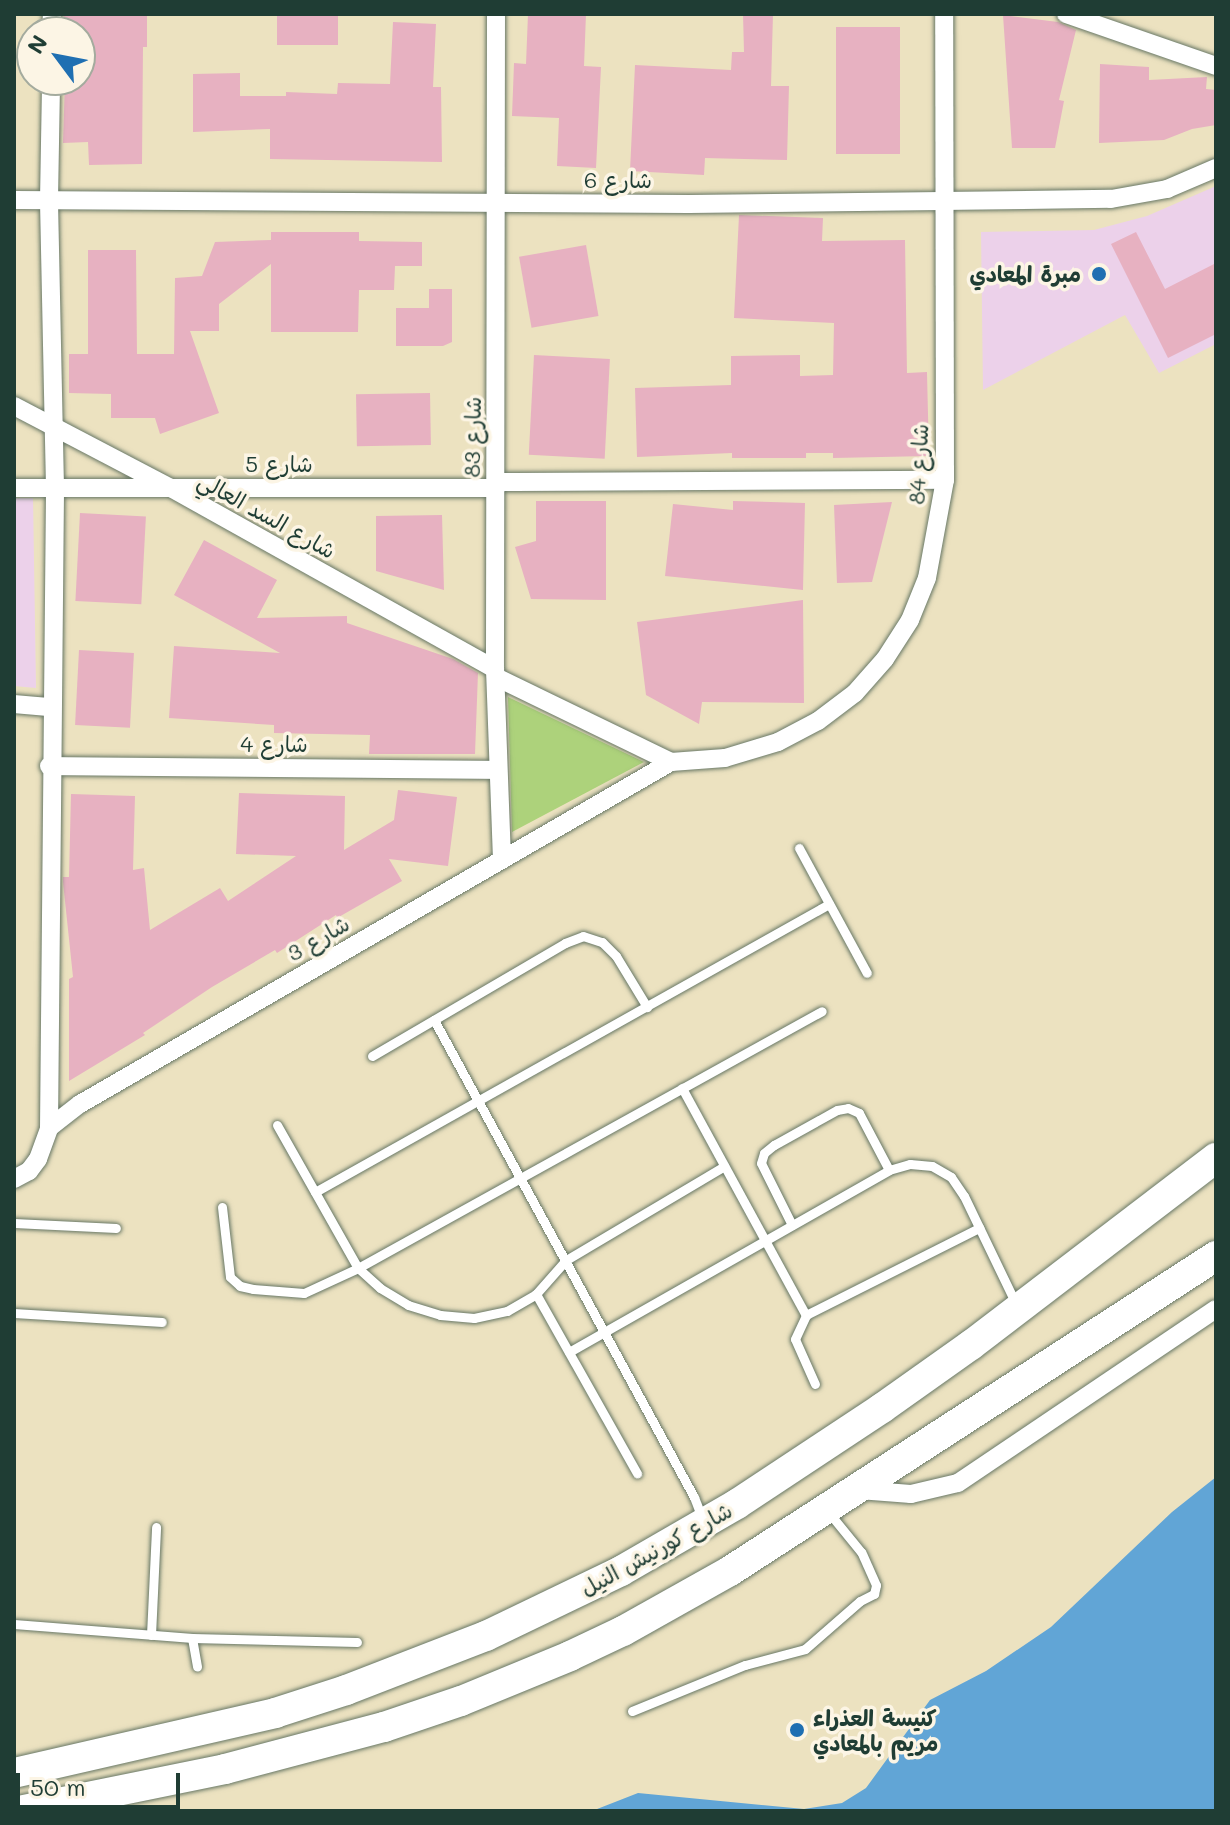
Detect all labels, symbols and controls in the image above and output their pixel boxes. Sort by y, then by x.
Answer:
north arrow [16,16,96,96]
text: N [20,29,54,59]
street label: شارع 6 [584,167,652,193]
place label: مبرة المعادي [969,261,1081,287]
marker: مبرة المعادي [1088,263,1110,285]
street label: شارع 83 [458,396,486,478]
street label: شارع 84 [903,423,933,505]
street label: شارع 5 [245,451,313,477]
street label: شارع السد العالي [194,466,340,564]
street label: شارع 4 [240,731,308,757]
street label: شارع 3 [282,910,354,966]
street label: شارع كورنيش النيل [576,1496,736,1602]
place label: كنيسة العذراء مريم بالمعادي [813,1704,938,1756]
marker: كنيسة العذراء مريم بالمعادي [788,1721,806,1739]
scale bar [20,1757,184,1807]
text: 50 m [30,1771,86,1802]

